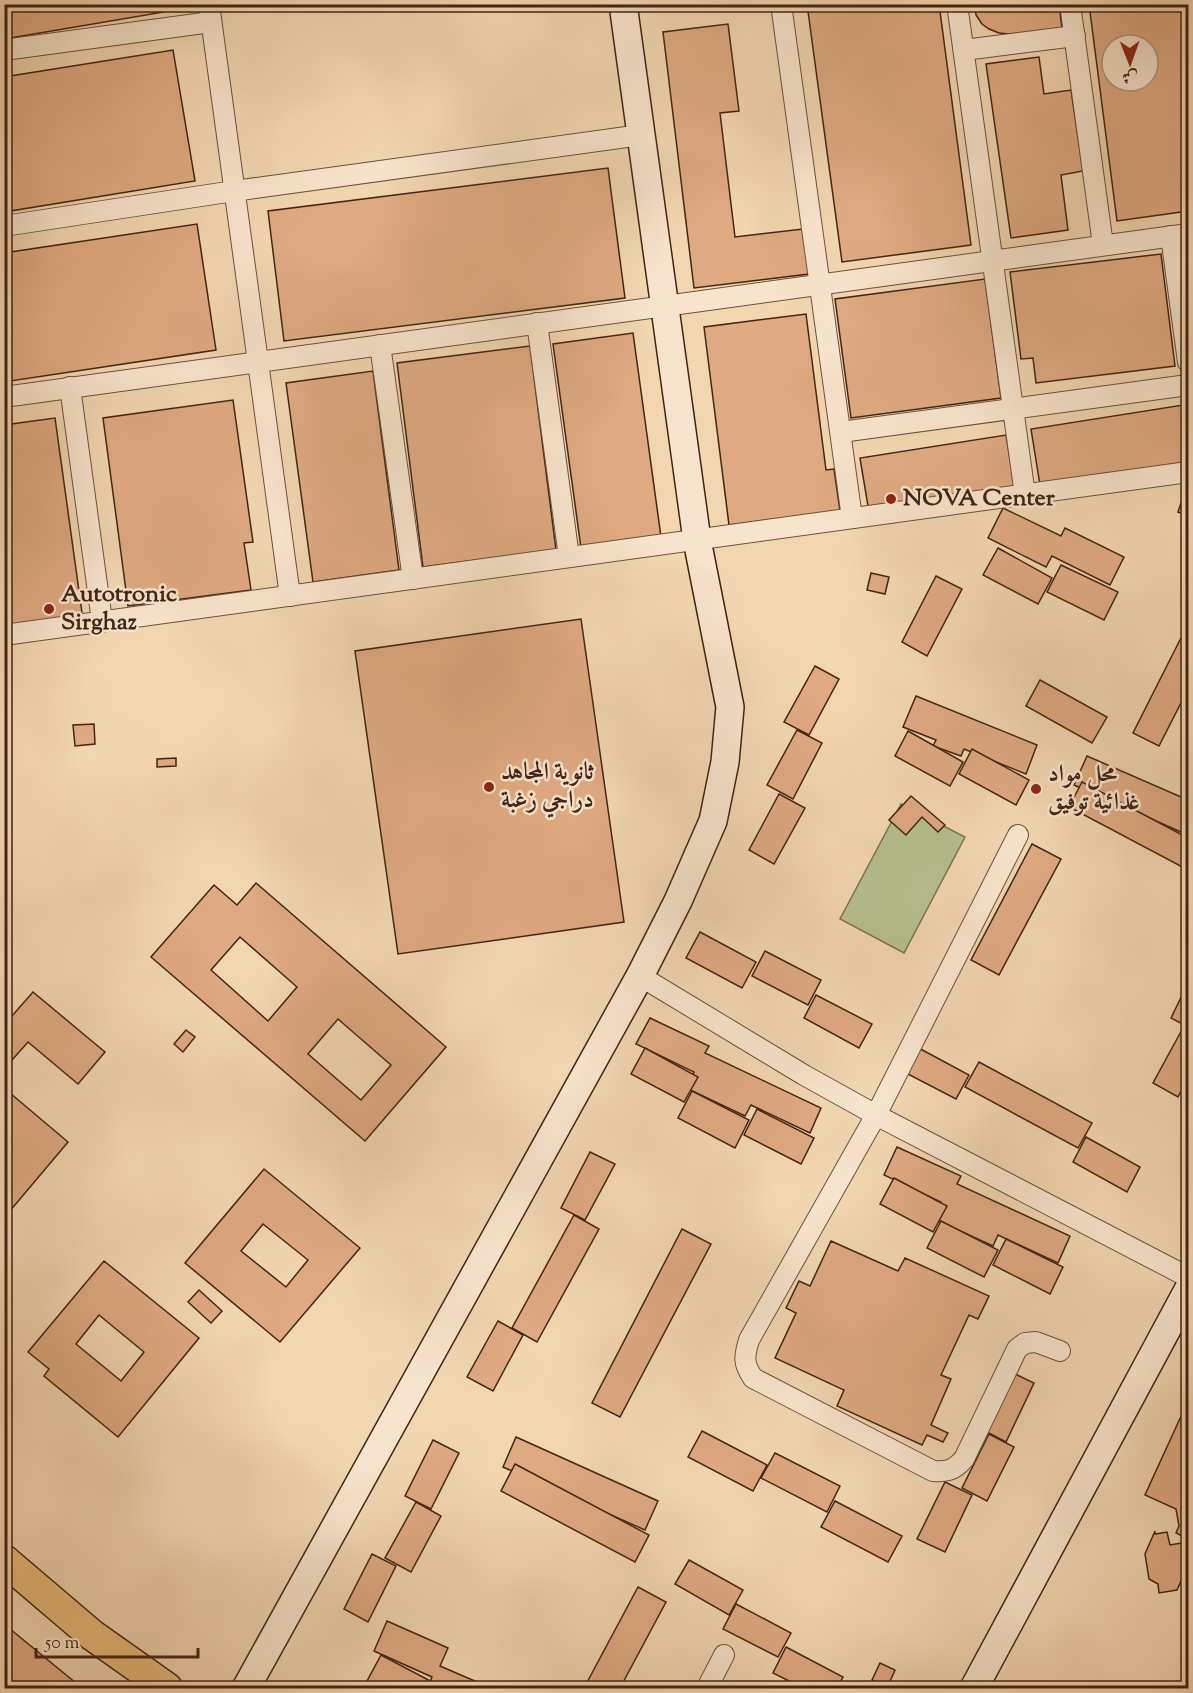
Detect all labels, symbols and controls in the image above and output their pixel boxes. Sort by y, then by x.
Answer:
north arrow [1100,33,1160,93]
text: ش [1122,64,1138,87]
place label: NOVA Center [903,482,1056,516]
marker: NOVA Center [884,492,898,506]
place label: Autotronic Sirghaz [61,578,177,640]
marker: Autotronic Sirghaz [42,602,56,616]
place label: ثانوية المجاهد دراجي زغبة [501,756,594,818]
place label: محل مواد غذائية توفيق [1048,758,1140,820]
marker: ثانوية المجاهد دراجي زغبة [482,780,496,794]
marker: محل مواد غذائية توفيق [1029,782,1043,796]
scale bar [36,1621,198,1659]
text: 50 m [44,1631,80,1657]

